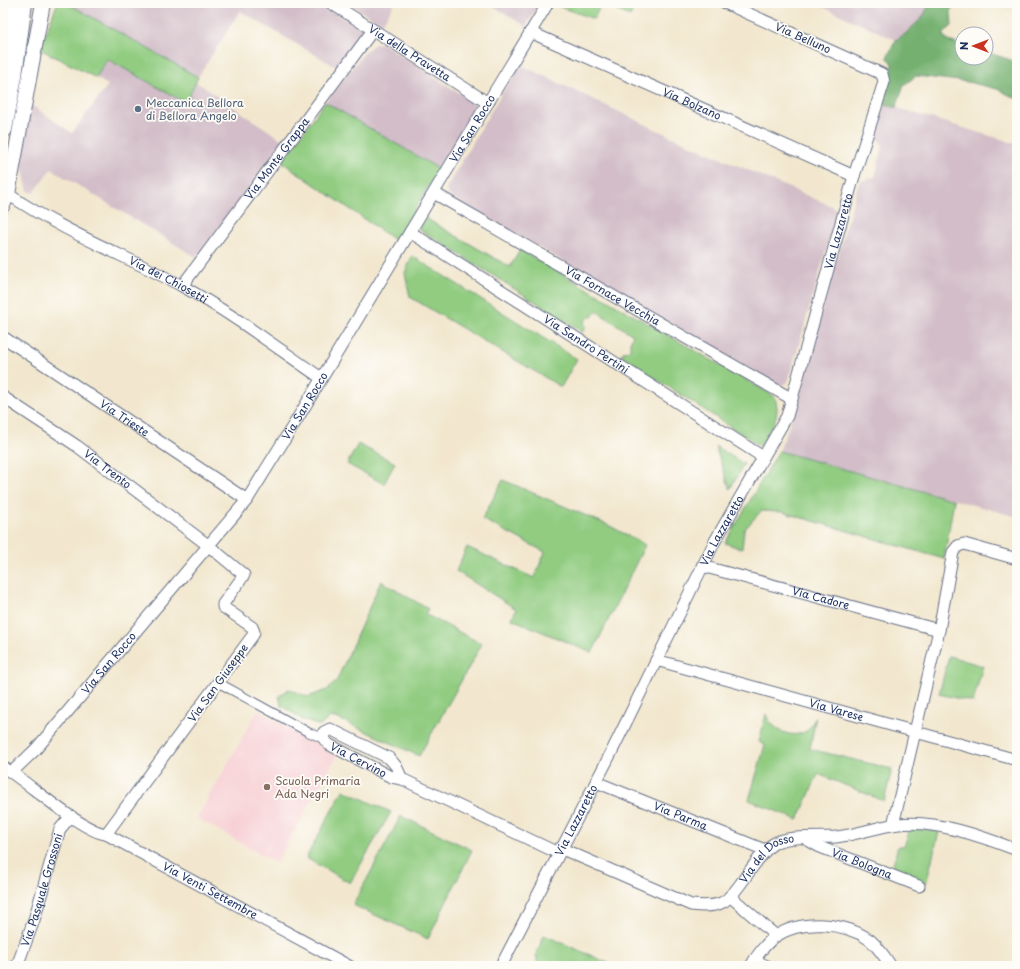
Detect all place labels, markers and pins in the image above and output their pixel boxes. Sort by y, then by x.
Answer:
place label: Meccanica Bellora di Bellora Angelo [146,94,244,124]
marker: Meccanica Bellora di Bellora Angelo [133,104,143,114]
place label: Scuola Primaria Ada Negri [275,772,360,802]
marker: Scuola Primaria Ada Negri [262,782,272,792]

